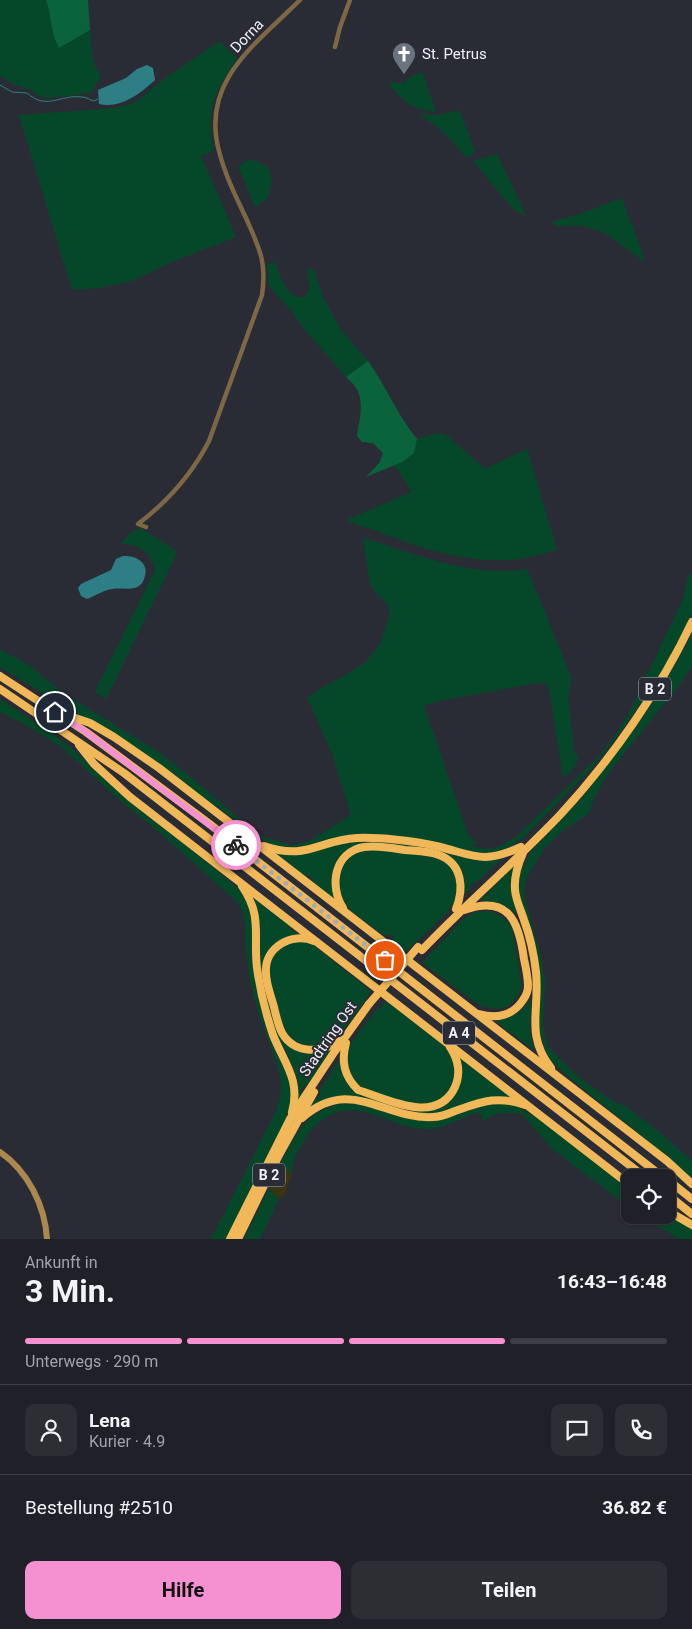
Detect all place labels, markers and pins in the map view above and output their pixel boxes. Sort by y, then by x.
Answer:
church icon: St. Petrus [391,41,417,75]
place label: St. Petrus [422,45,487,63]
pin [34,691,76,733]
pin [364,939,406,981]

